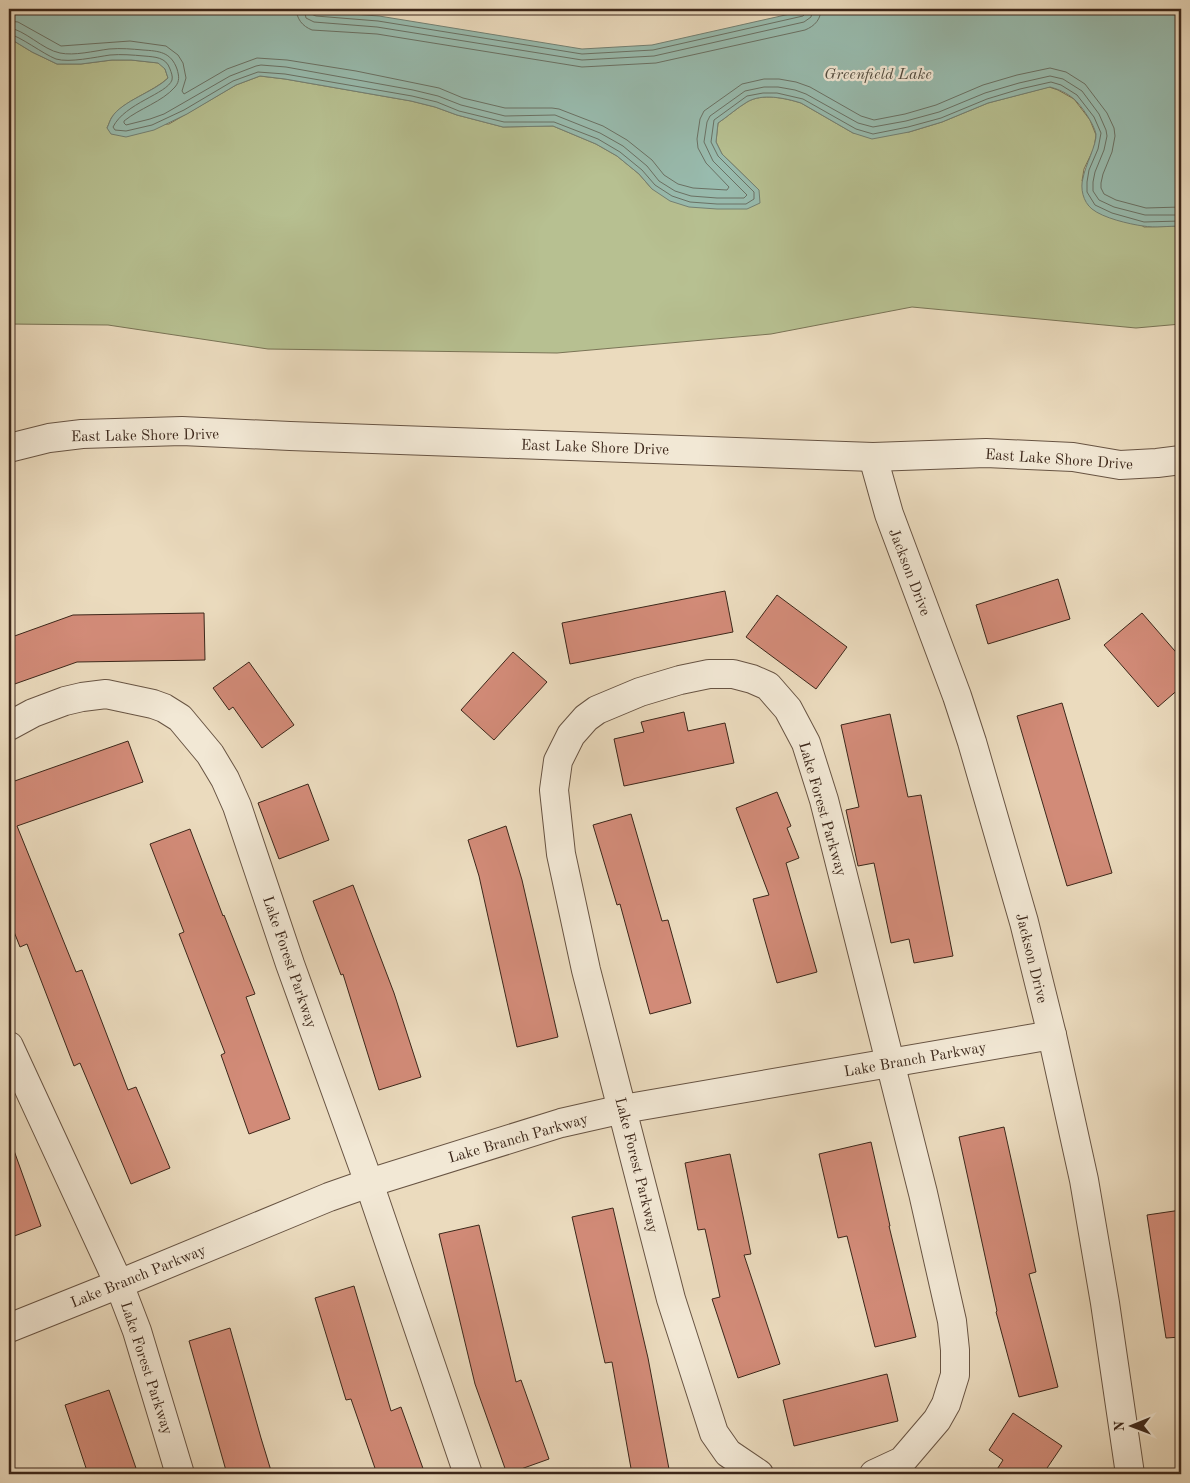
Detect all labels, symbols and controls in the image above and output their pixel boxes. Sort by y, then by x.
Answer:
water label: Greenfield Lake [824,67,932,83]
street label: East Lake Shore Drive [71,428,219,445]
street label: East Lake Shore Drive [521,438,669,459]
street label: East Lake Shore Drive [984,448,1133,473]
street label: Jackson Drive [885,527,932,618]
street label: Lake Forest Parkway [795,741,848,878]
street label: Lake Forest Parkway [259,894,318,1031]
street label: Jackson Drive [1012,912,1049,1005]
street label: Lake Branch Parkway [843,1041,988,1080]
street label: Lake Forest Parkway [611,1096,660,1235]
street label: Lake Branch Parkway [447,1112,590,1167]
street label: Lake Branch Parkway [69,1243,208,1311]
street label: Lake Forest Parkway [117,1300,174,1437]
north arrow [1108,1400,1158,1450]
text: N [1113,1420,1127,1432]

